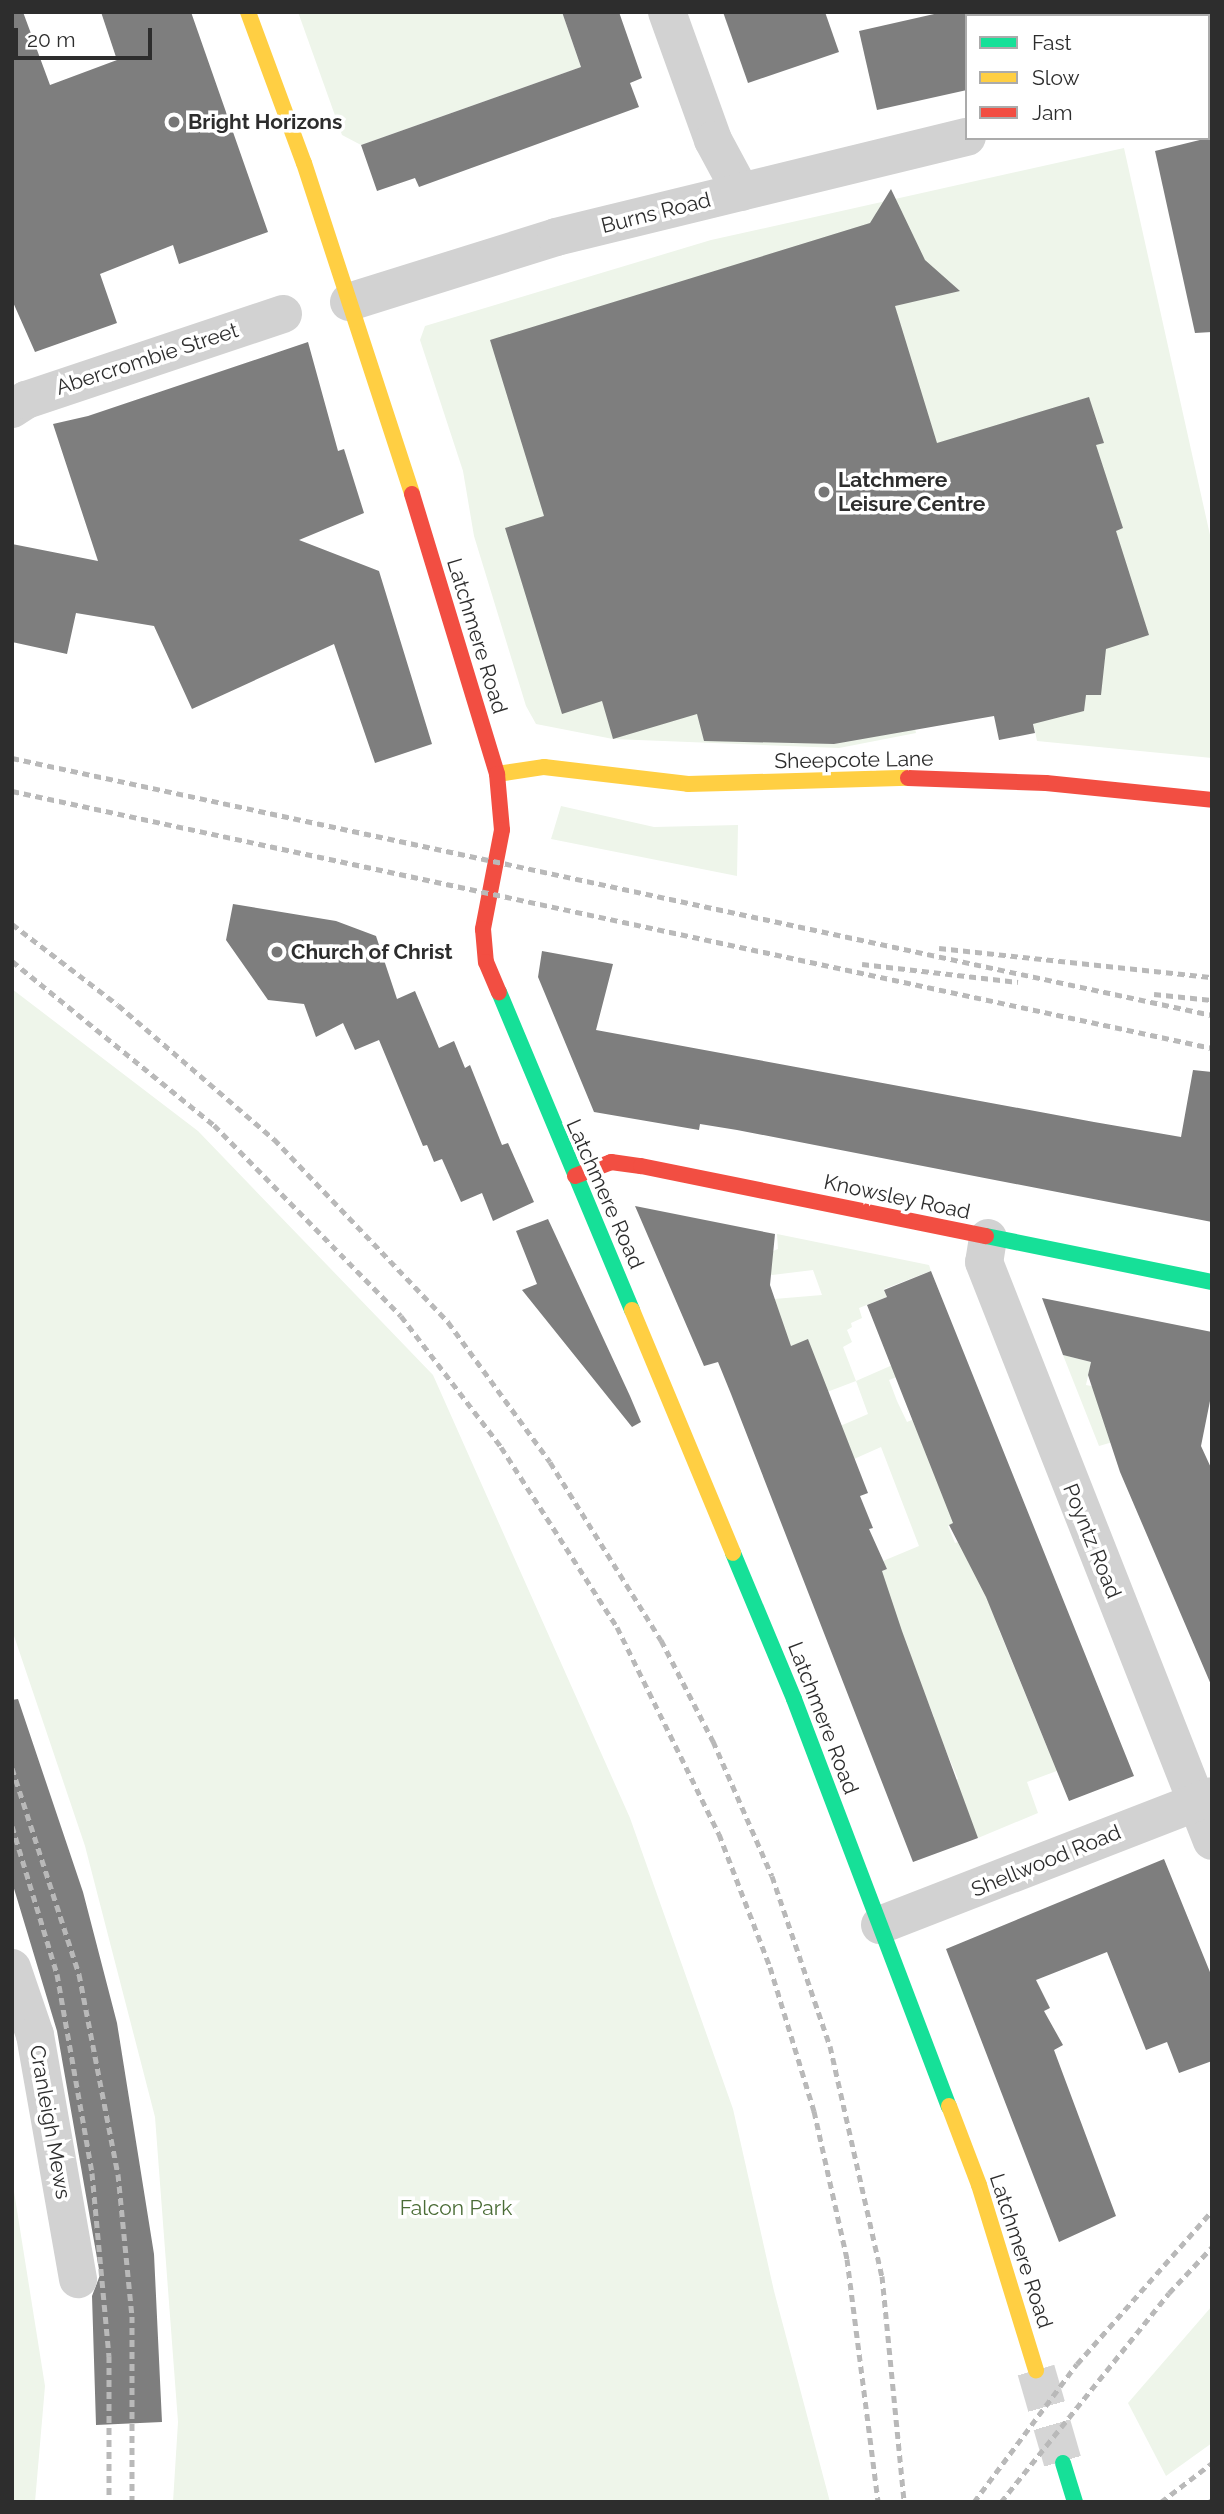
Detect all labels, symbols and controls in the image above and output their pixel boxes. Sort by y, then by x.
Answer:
scale bar [18,14,156,58]
legend [965,14,1210,140]
text: 20 m [27,27,75,52]
text: Fast [1032,30,1072,55]
text: Slow [1032,65,1080,90]
text: Jam [1032,100,1073,125]
place label: Bright Horizons [188,109,342,135]
marker: Bright Horizons [166,114,182,130]
street label: Burns Road [599,187,713,239]
street label: Abercrombie Street [53,318,241,400]
place label: Latchmere Leisure Centre [838,467,985,517]
marker: Latchmere Leisure Centre [816,484,832,500]
street label: Latchmere Road [441,555,513,717]
street label: Sheepcote Lane [774,746,934,774]
place label: Church of Christ [291,939,453,965]
marker: Church of Christ [269,944,285,960]
street label: Latchmere Road [561,1115,649,1273]
street label: Knowsley Road [821,1169,973,1225]
street label: Poyntz Road [1058,1480,1126,1602]
street label: Latchmere Road [782,1638,864,1798]
street label: Shellwood Road [968,1820,1124,1902]
street label: Cranleigh Mews [24,2043,76,2201]
street label: Latchmere Road [984,2171,1058,2331]
park label: Falcon Park [400,2195,512,2221]

